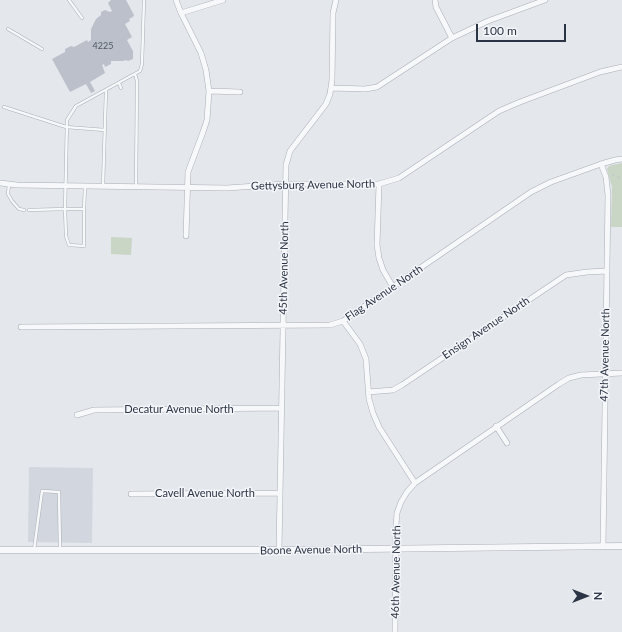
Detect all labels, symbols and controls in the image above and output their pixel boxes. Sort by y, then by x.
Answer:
scale bar [478,16,568,42]
text: 100 m [483,23,517,38]
house number: 4225 [93,41,113,51]
street label: Gettysburg Avenue North [251,177,375,193]
street label: 45th Avenue North [277,221,291,315]
street label: Flag Avenue North [343,262,425,324]
street label: Ensign Avenue North [440,294,532,362]
street label: 47th Avenue North [598,308,612,402]
street label: Decatur Avenue North [124,402,234,416]
street label: Cavell Avenue North [155,486,255,500]
street label: 46th Avenue North [389,525,403,619]
street label: Boone Avenue North [260,543,362,557]
north arrow [566,576,606,616]
text: N [592,592,605,600]

